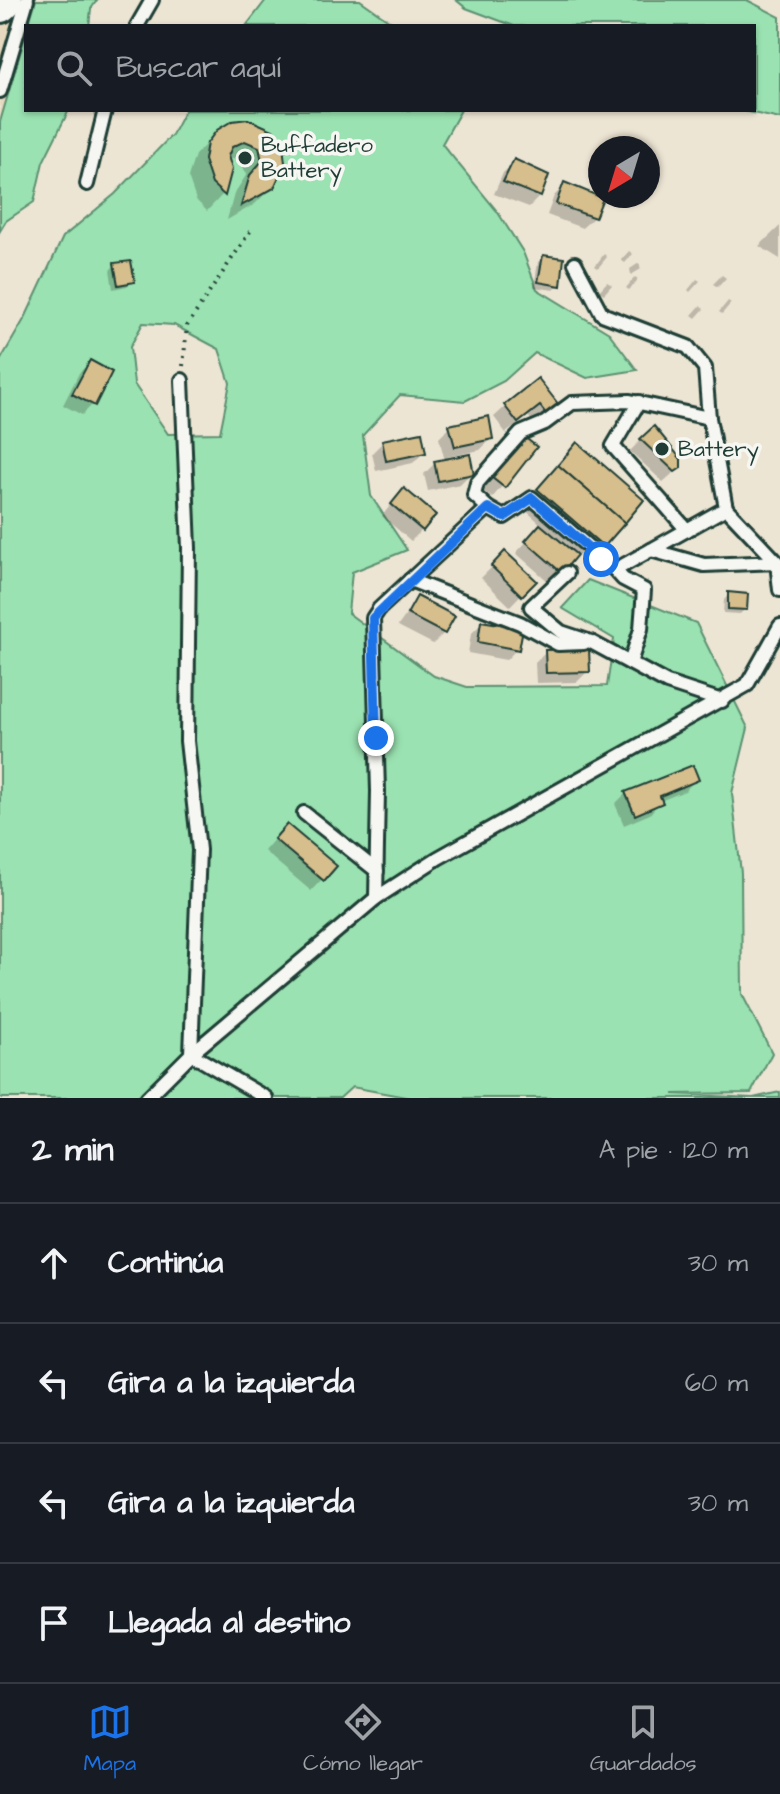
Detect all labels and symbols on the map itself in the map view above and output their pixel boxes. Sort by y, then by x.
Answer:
place label: Buffadero Battery [261,130,373,187]
north arrow [588,136,660,208]
marker: Buffadero Battery [236,149,254,167]
place label: Battery [678,434,759,466]
marker: Battery [653,440,671,458]
route start [583,541,619,577]
route end [358,720,394,756]

